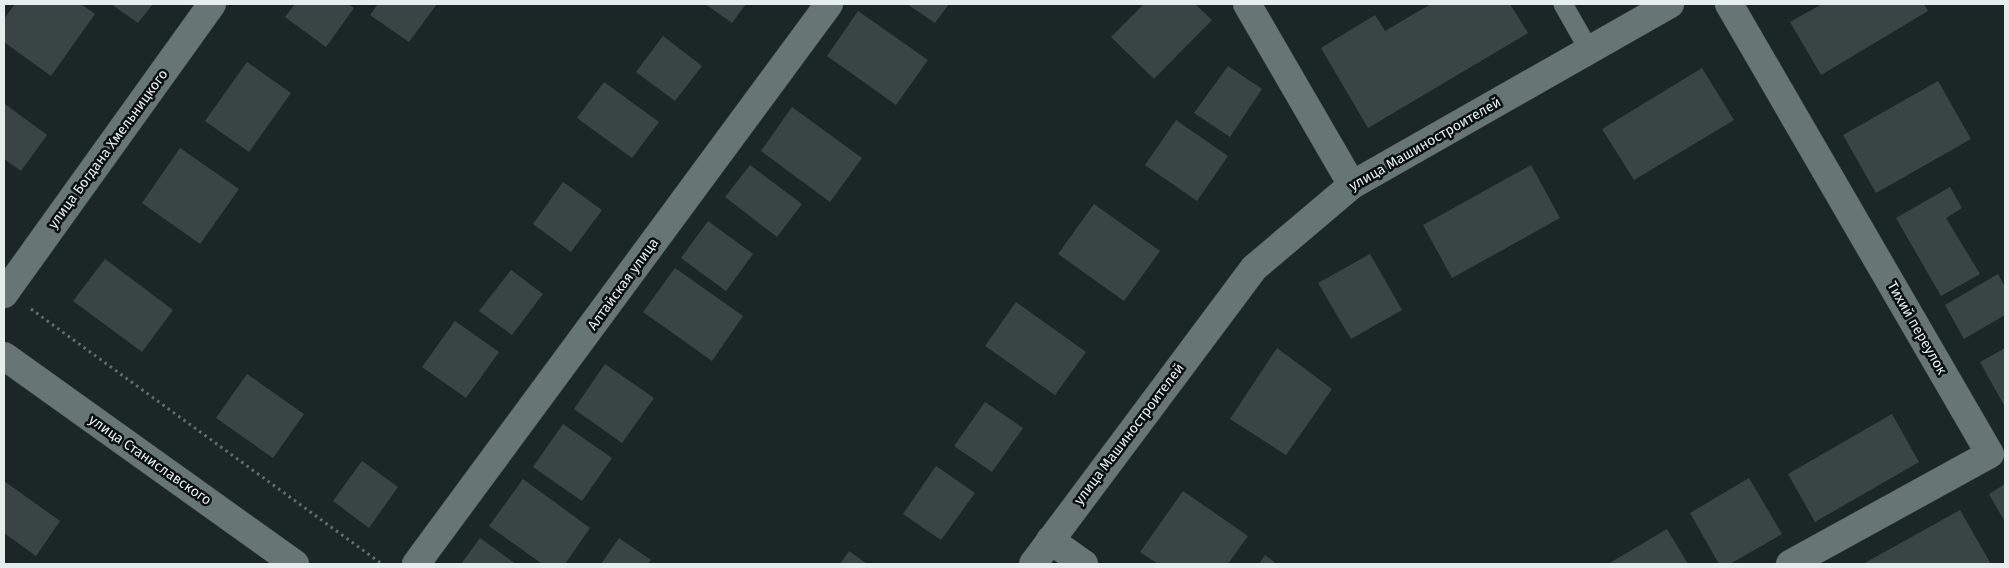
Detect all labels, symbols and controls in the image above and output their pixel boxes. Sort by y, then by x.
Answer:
street label: улица Богдана Хмельницкого [44,66,172,232]
street label: улица Машиностроителей [1346,93,1504,195]
street label: Алтайская улица [584,235,662,333]
street label: Тихий переулок [1884,278,1951,378]
street label: улица Машиностроителей [1070,360,1188,508]
street label: улица Станиславского [85,411,215,509]

